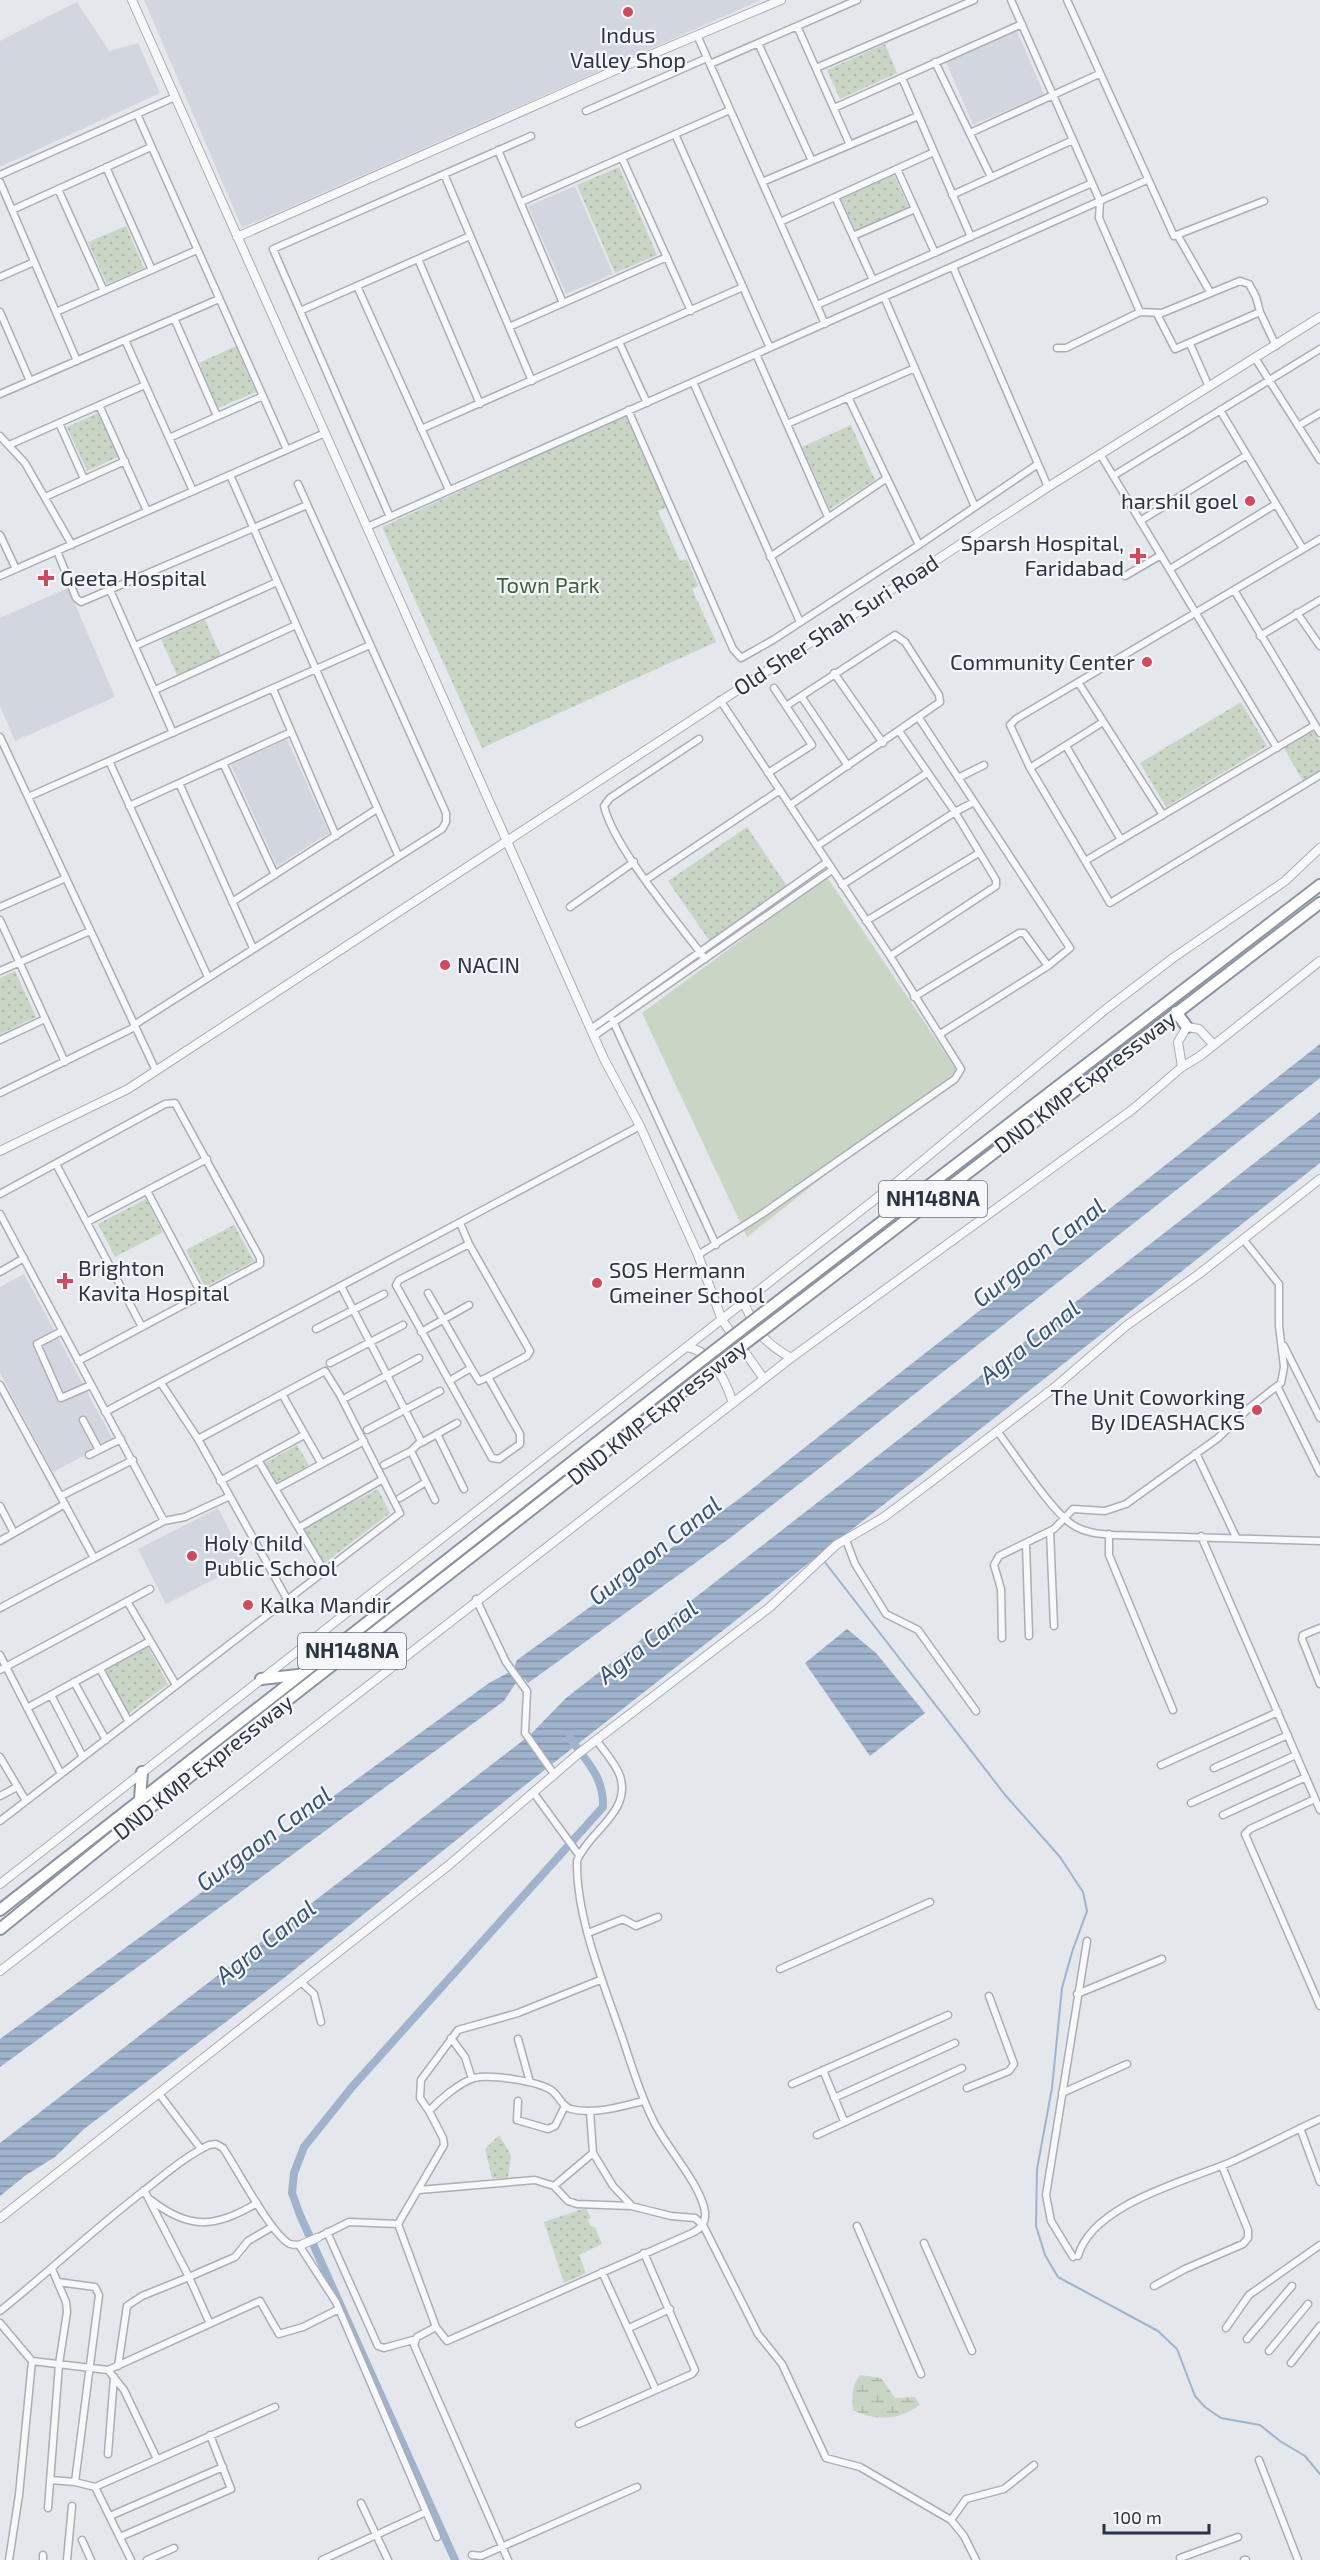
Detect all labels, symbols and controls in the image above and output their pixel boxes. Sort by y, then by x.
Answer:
marker: Indus Valley Shop [621,5,635,19]
place label: Indus Valley Shop [570,21,686,72]
place label: harshil goel [1121,487,1238,513]
marker: harshil goel [1243,494,1257,508]
place label: Sparsh Hospital, Faridabad [961,529,1124,580]
marker: Sparsh Hospital, Faridabad [1129,547,1147,565]
street label: Old Sher Shah Suri Road [728,548,943,700]
place label: Geeta Hospital [60,564,207,590]
marker: Geeta Hospital [37,569,55,587]
park label: Town Park [496,571,600,597]
place label: Community Center [950,648,1135,674]
marker: Community Center [1140,655,1154,669]
place label: NACIN [457,951,520,977]
marker: NACIN [438,958,452,972]
street label: DND KMP Expressway [988,1004,1181,1158]
road number: NH148NA [879,1181,987,1217]
water label: Gurgaon Canal [966,1191,1110,1313]
place label: Brighton Kavita Hospital [78,1254,230,1305]
place label: SOS Hermann Gmeiner School [609,1256,765,1307]
marker: Brighton Kavita Hospital [56,1272,74,1290]
marker: SOS Hermann Gmeiner School [590,1276,604,1290]
water label: Agra Canal [972,1293,1085,1389]
street label: DND KMP Expressway [561,1333,752,1489]
place label: The Unit Coworking By IDEASHACKS [1050,1383,1245,1434]
marker: The Unit Coworking By IDEASHACKS [1250,1403,1264,1417]
water label: Gurgaon Canal [582,1489,726,1611]
place label: Holy Child Public School [204,1529,338,1580]
marker: Holy Child Public School [185,1549,199,1563]
place label: Kalka Mandir [260,1591,391,1617]
water label: Agra Canal [590,1593,703,1689]
marker: Kalka Mandir [241,1598,255,1612]
road number: NH148NA [298,1633,406,1669]
street label: DND KMP Expressway [107,1688,298,1844]
water label: Gurgaon Canal [190,1779,336,1897]
water label: Agra Canal [208,1893,321,1989]
scale bar [1104,2497,1209,2535]
text: 100 m [1113,2506,1162,2528]

